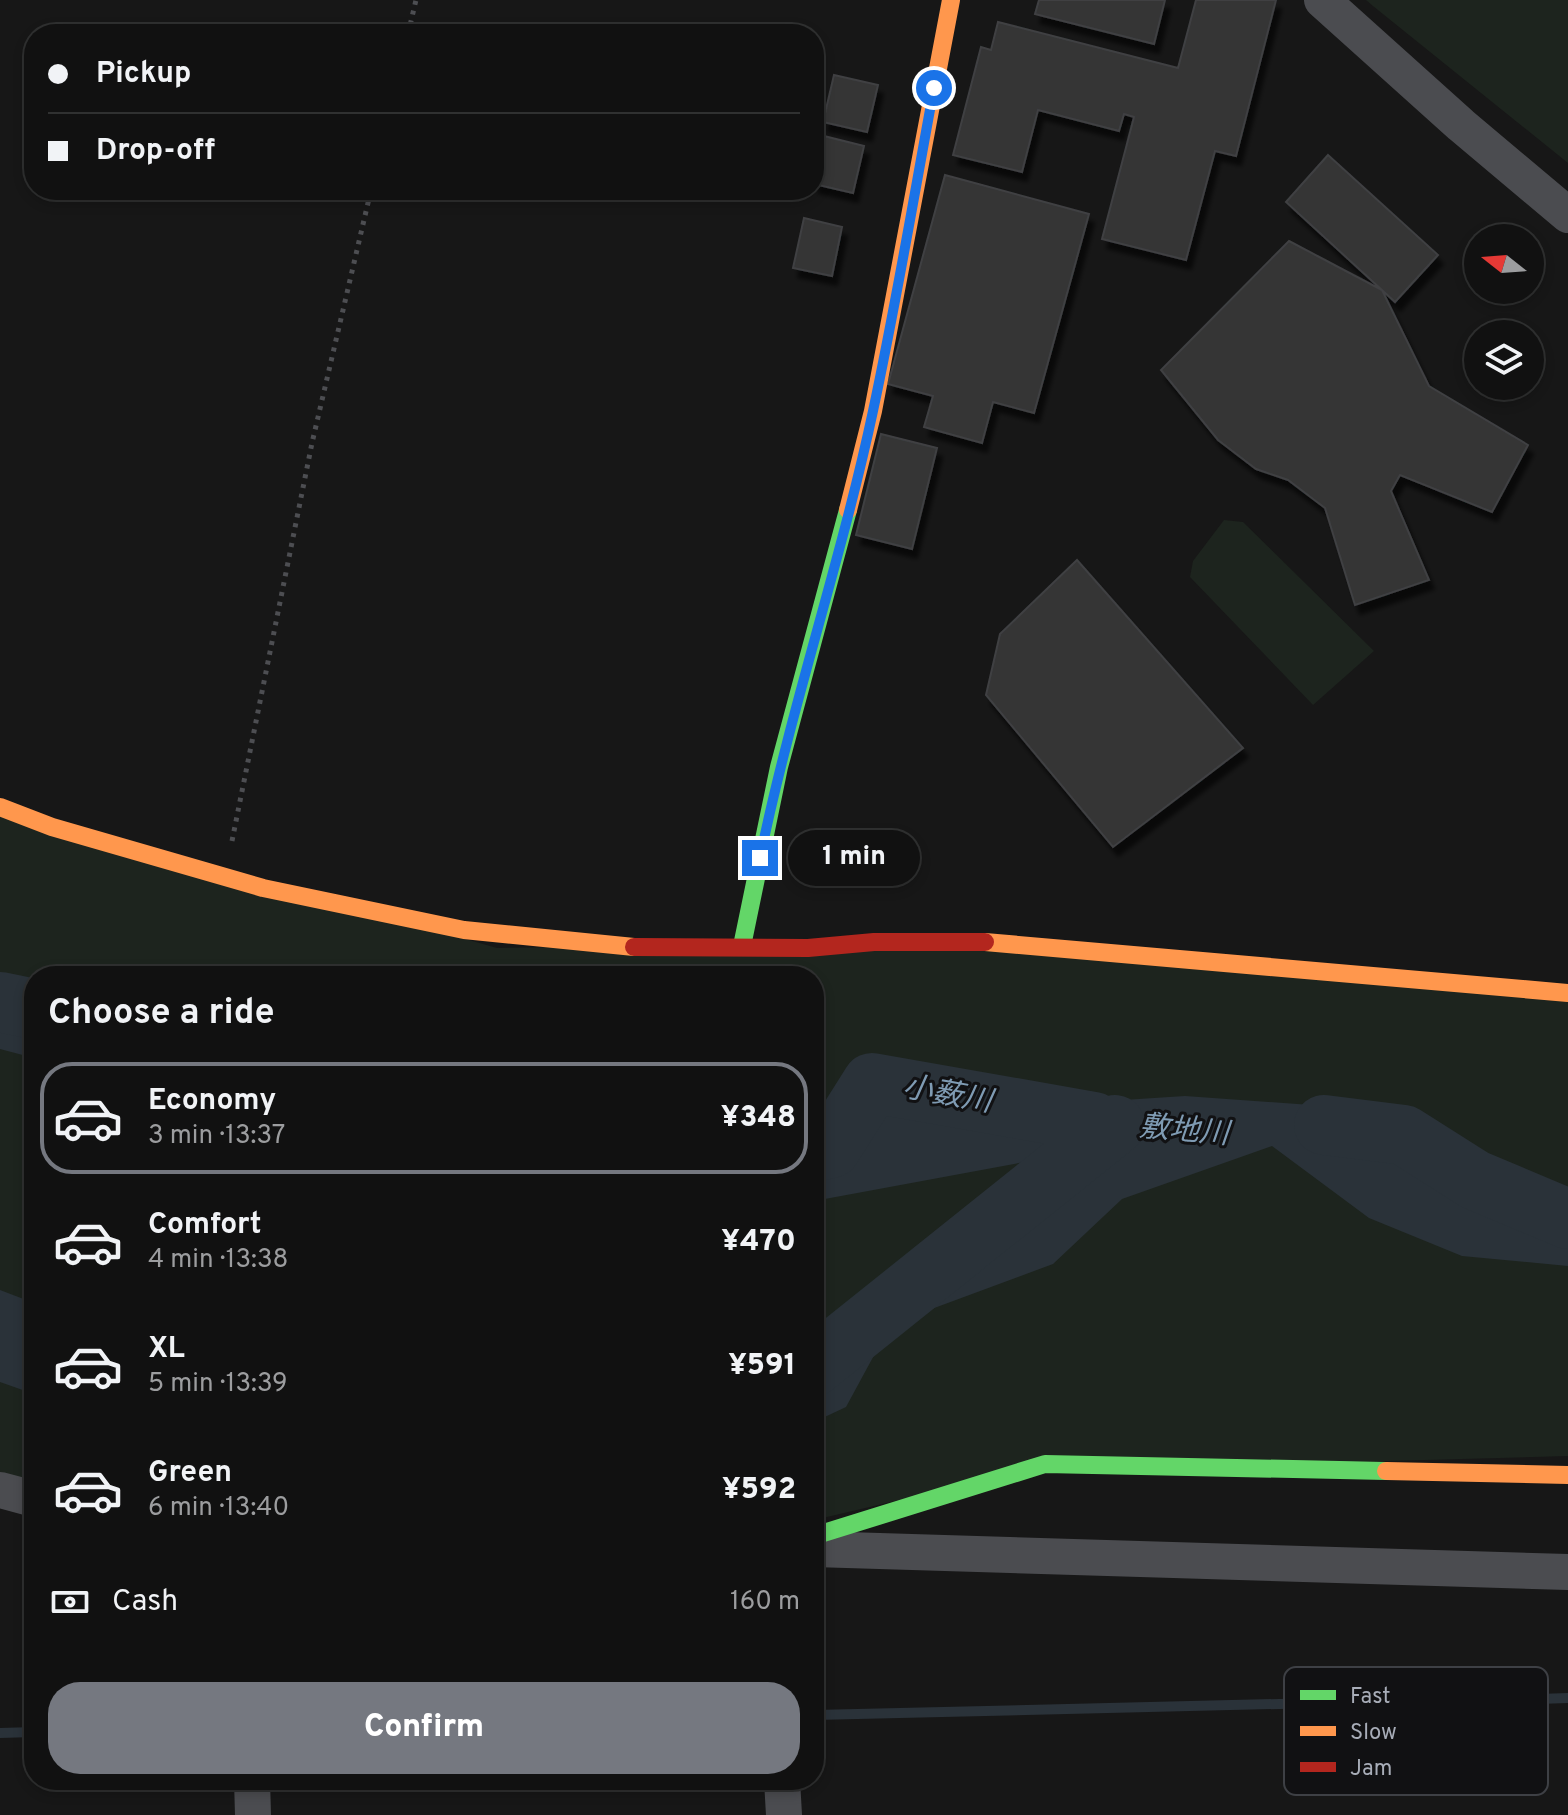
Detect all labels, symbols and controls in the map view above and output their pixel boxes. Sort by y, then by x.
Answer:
text: Pickup [96,56,191,93]
route start [916,70,952,106]
text: Drop-off [96,133,215,170]
north arrow [1464,224,1544,304]
map controls [1464,224,1544,400]
button: layers [1464,320,1544,400]
callout: 1 min [788,830,920,886]
route end [742,840,778,876]
text: 1 min [822,841,886,874]
text: Choose a ride [48,991,274,1037]
water label: 小薮川 [899,1070,997,1123]
icon: car [52,1082,124,1154]
text: Economy [148,1083,276,1120]
text: ¥348 [721,1100,796,1137]
water label: 敷地川 [1138,1110,1233,1155]
text: 3 min · 13:37 [148,1120,285,1153]
icon: car [52,1206,124,1278]
text: Comfort [148,1207,261,1244]
text: ¥470 [721,1224,796,1261]
text: 4 min · 13:38 [148,1244,288,1277]
icon: car [52,1330,124,1402]
text: XL [148,1331,185,1368]
text: ¥591 [728,1348,796,1385]
text: 5 min · 13:39 [148,1368,288,1401]
icon: car [52,1454,124,1526]
text: Green [148,1455,232,1492]
text: ¥592 [722,1472,796,1509]
text: 6 min · 13:40 [148,1492,289,1525]
icon: cash [48,1580,92,1624]
text: Cash [112,1584,178,1621]
text: 160 m [730,1586,800,1619]
legend [1284,1667,1548,1795]
button: Confirm [48,1682,800,1774]
text: Fast [1350,1684,1391,1711]
text: Slow [1350,1720,1397,1747]
text: Jam [1350,1756,1393,1783]

